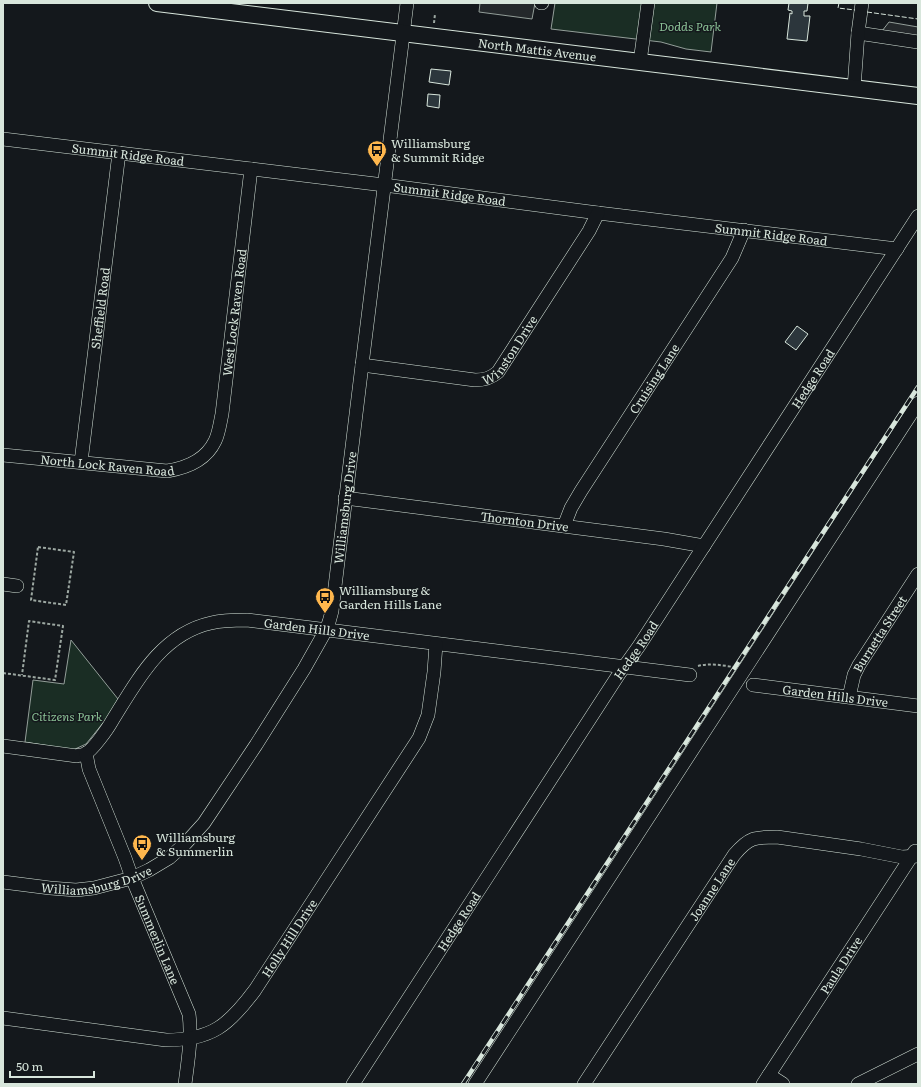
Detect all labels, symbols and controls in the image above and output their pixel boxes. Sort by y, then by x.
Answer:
park label: Dodds Park [659,17,721,35]
street label: North Mattis Avenue [477,33,597,66]
place label: Williamsburg & Summit Ridge [391,134,485,166]
street label: Summit Ridge Road [71,138,186,170]
bus stop icon: Williamsburg & Summit Ridge [366,139,388,167]
street label: Summit Ridge Road [392,177,508,210]
street label: Summit Ridge Road [714,218,829,250]
street label: West Lock Raven Road [218,247,251,377]
street label: Sheffield Road [86,266,114,350]
street label: Winston Drive [479,312,541,389]
street label: Cruising Lane [624,340,683,417]
street label: Hedge Road [787,345,839,412]
street label: North Lock Raven Road [40,450,177,480]
street label: Williamsburg Drive [329,450,360,565]
street label: Thornton Drive [479,507,570,536]
place label: Williamsburg & Garden Hills Lane [339,581,442,613]
bus stop icon: Williamsburg & Garden Hills Lane [314,586,336,614]
street label: Burnetta Street [848,592,911,675]
street label: Garden Hills Drive [263,613,371,644]
street label: Hedge Road [609,616,663,683]
street label: Garden Hills Drive [782,680,889,711]
park label: Citizens Park [32,707,103,725]
place label: Williamsburg & Summerlin [156,828,235,860]
bus stop icon: Williamsburg & Summerlin [131,833,153,861]
street label: Joanne Lane [684,854,739,924]
street label: Williamsburg Drive [40,861,155,899]
street label: Hedge Road [433,887,485,955]
street label: Summerlin Lane [131,892,185,987]
street label: Holly Hill Drive [257,895,321,981]
street label: Paula Drive [815,933,866,997]
scale bar [10,1053,94,1079]
text: 50 m [16,1057,43,1075]

